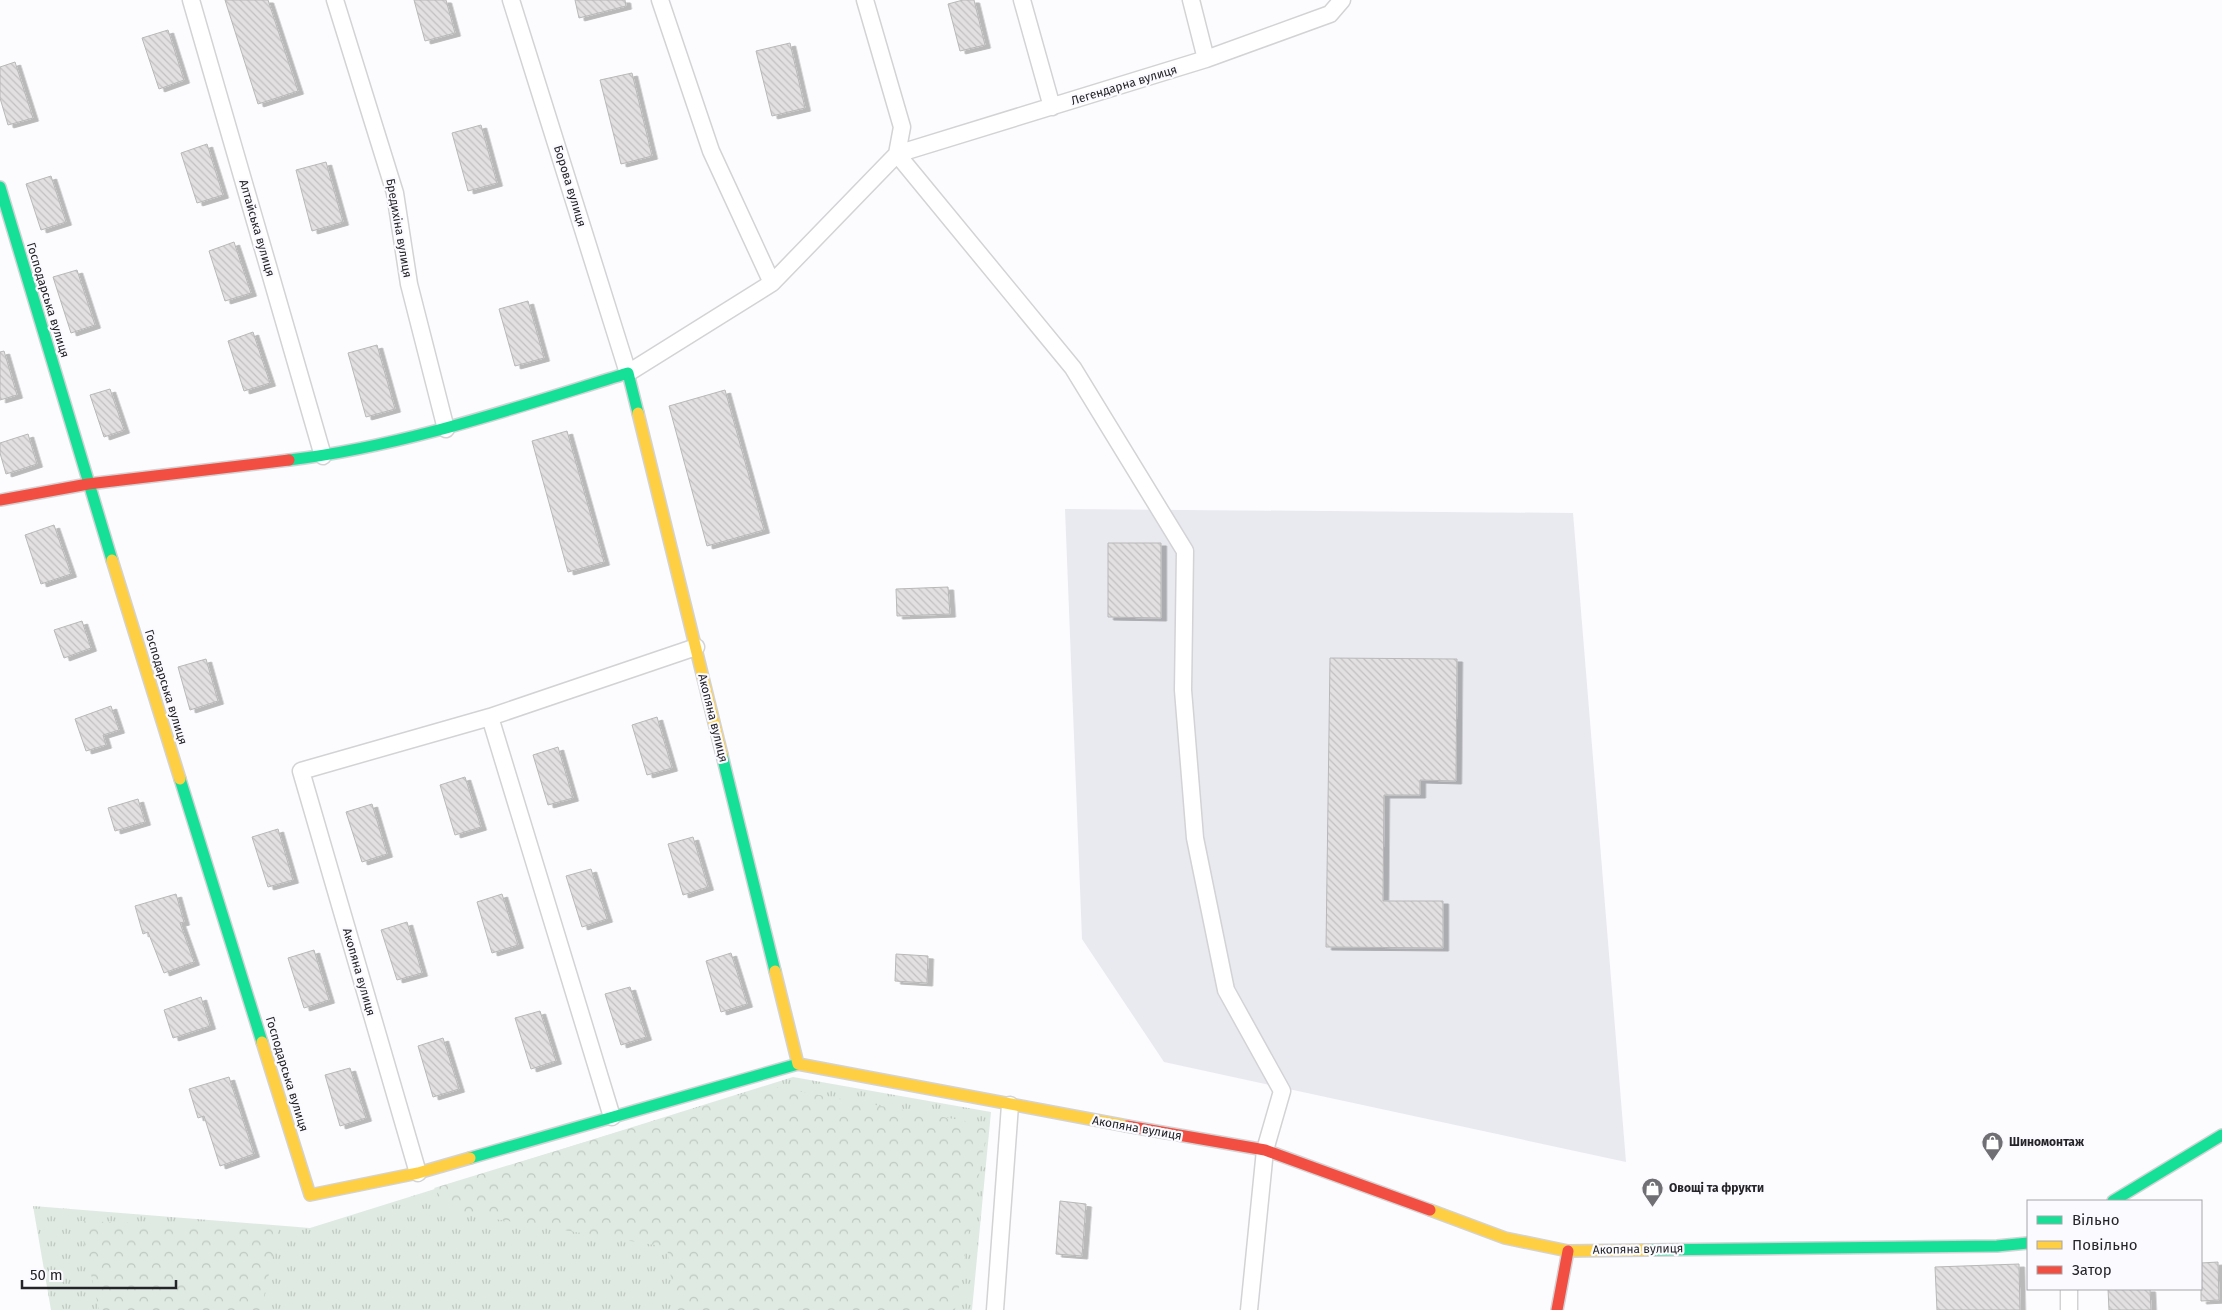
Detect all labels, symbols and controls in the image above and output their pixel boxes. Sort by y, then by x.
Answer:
street label: Легендарна вулиця [1069,62,1179,108]
street label: Борова вулиця [551,144,589,228]
street label: Бредихіна вулиця [383,177,415,279]
street label: Алтайська вулиця [236,178,278,278]
street label: Господарська вулиця [24,241,72,359]
street label: Господарська вулиця [142,628,190,746]
street label: Акопяна вулиця [695,672,731,764]
street label: Акопяна вулиця [340,927,378,1017]
street label: Господарська вулиця [263,1015,311,1133]
street label: Акопяна вулиця [1091,1113,1183,1143]
shop icon: Шиномонтаж [1981,1130,2005,1161]
place label: Шиномонтаж [2009,1135,2085,1149]
shop icon: Овощі та фрукти [1641,1176,1665,1207]
place label: Овощі та фрукти [1669,1181,1764,1195]
legend [2027,1200,2202,1290]
text: Вільно [2072,1211,2119,1229]
text: Повільно [2072,1236,2138,1254]
street label: Акопяна вулиця [1593,1241,1683,1257]
scale bar [22,1258,176,1290]
text: Затор [2072,1261,2112,1279]
text: 50 m [30,1266,63,1284]

